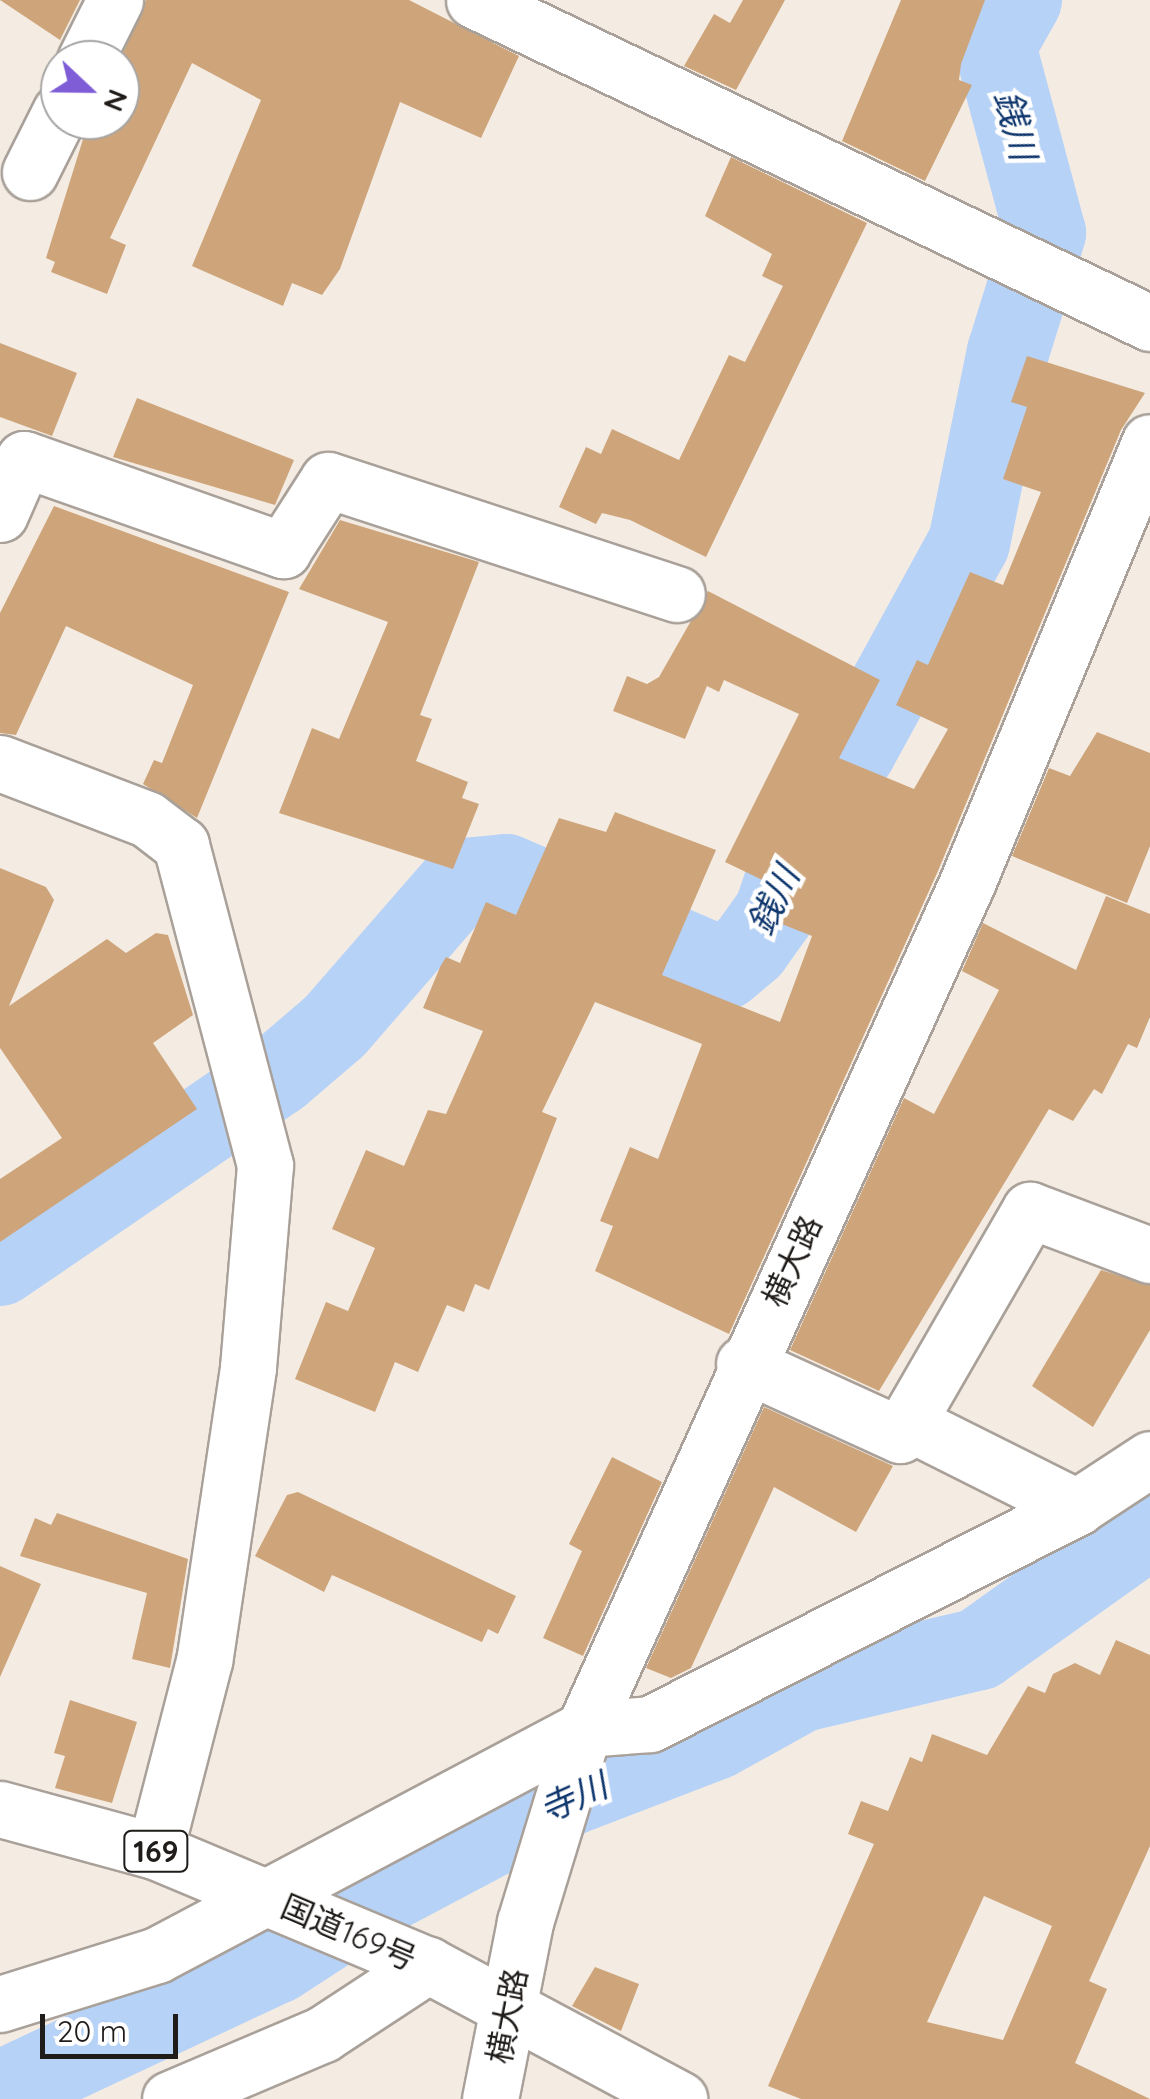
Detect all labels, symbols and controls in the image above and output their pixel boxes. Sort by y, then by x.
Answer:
north arrow [40,40,140,140]
text: N [96,85,137,117]
water label: 銭川 [987,86,1045,164]
water label: 銭川 [739,859,807,941]
street label: 横大路 [754,1209,830,1313]
water label: 寺川 [532,1764,614,1830]
road number: 169 [121,1826,191,1876]
street label: 国道169号 [276,1886,422,1978]
street label: 横大路 [479,1965,535,2067]
scale bar [45,1994,182,2056]
text: 20 m [57,2012,127,2050]

